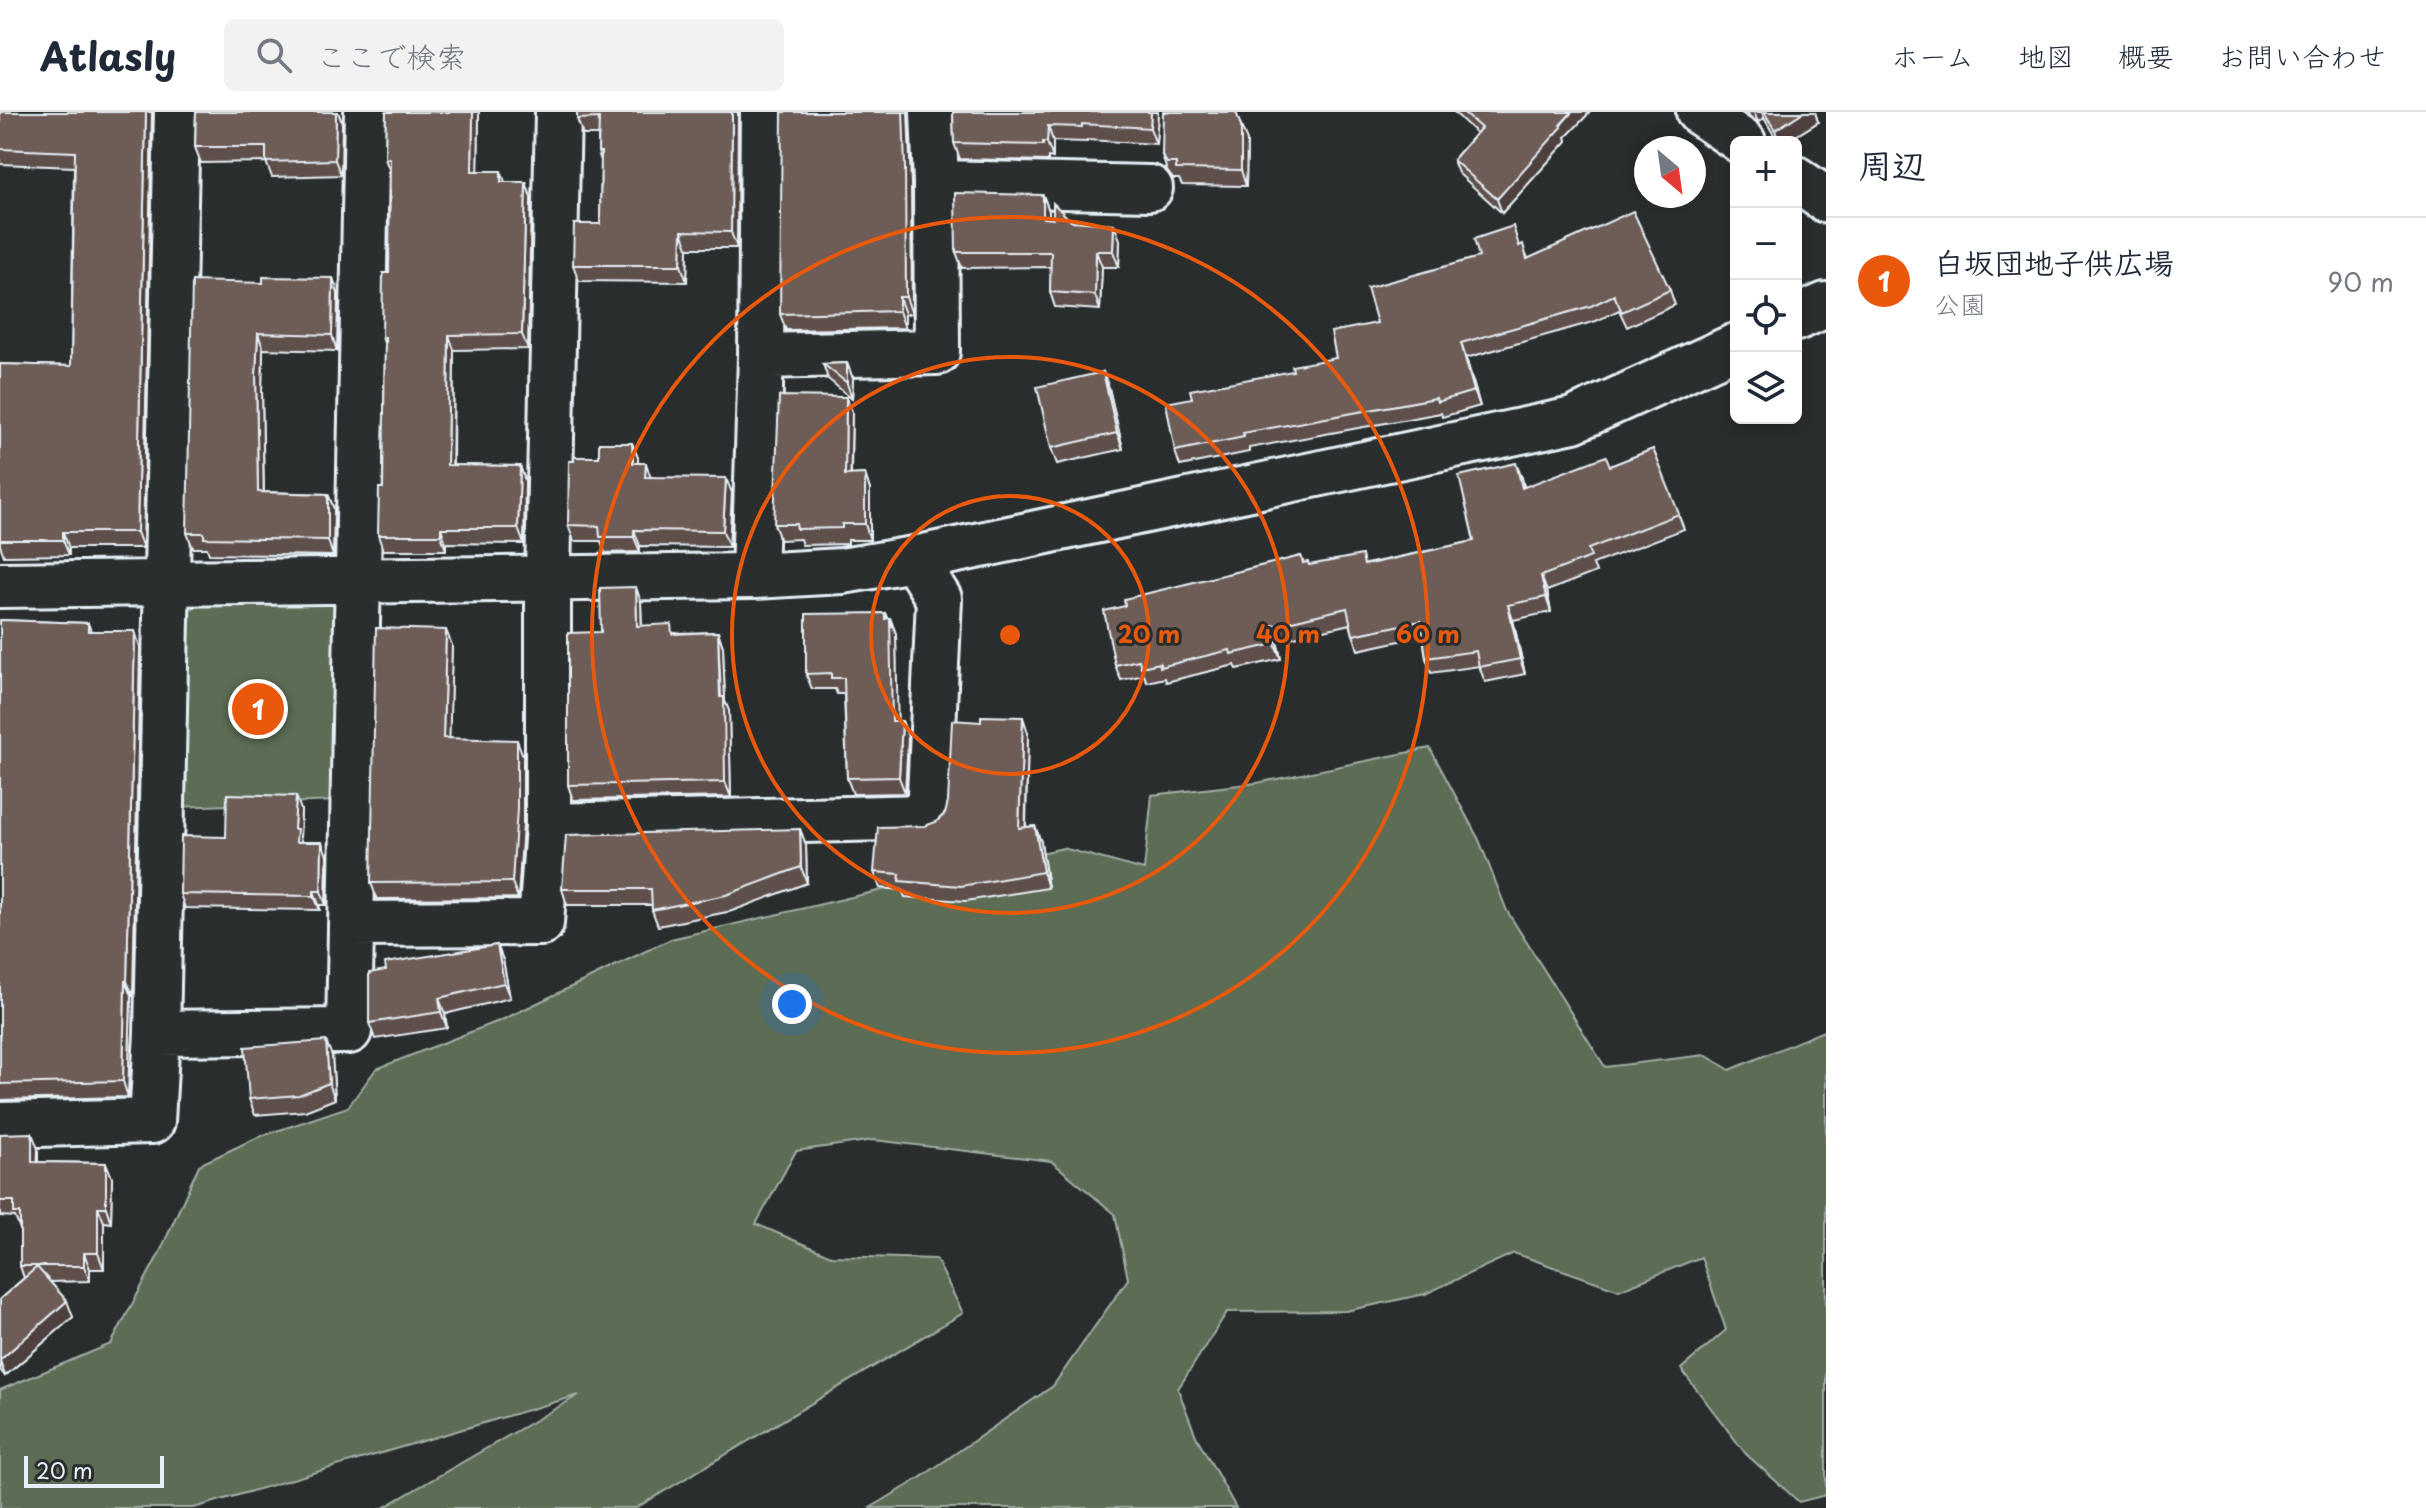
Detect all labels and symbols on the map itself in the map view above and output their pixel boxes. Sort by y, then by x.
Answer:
north arrow [1634,136,1706,208]
text: 20 m [1118,615,1180,651]
text: 40 m [1256,615,1320,651]
text: 60 m [1396,615,1460,651]
centre of rings [996,621,1024,649]
pin: 1 [232,679,284,739]
your location [772,984,812,1024]
scale bar [24,1452,164,1488]

